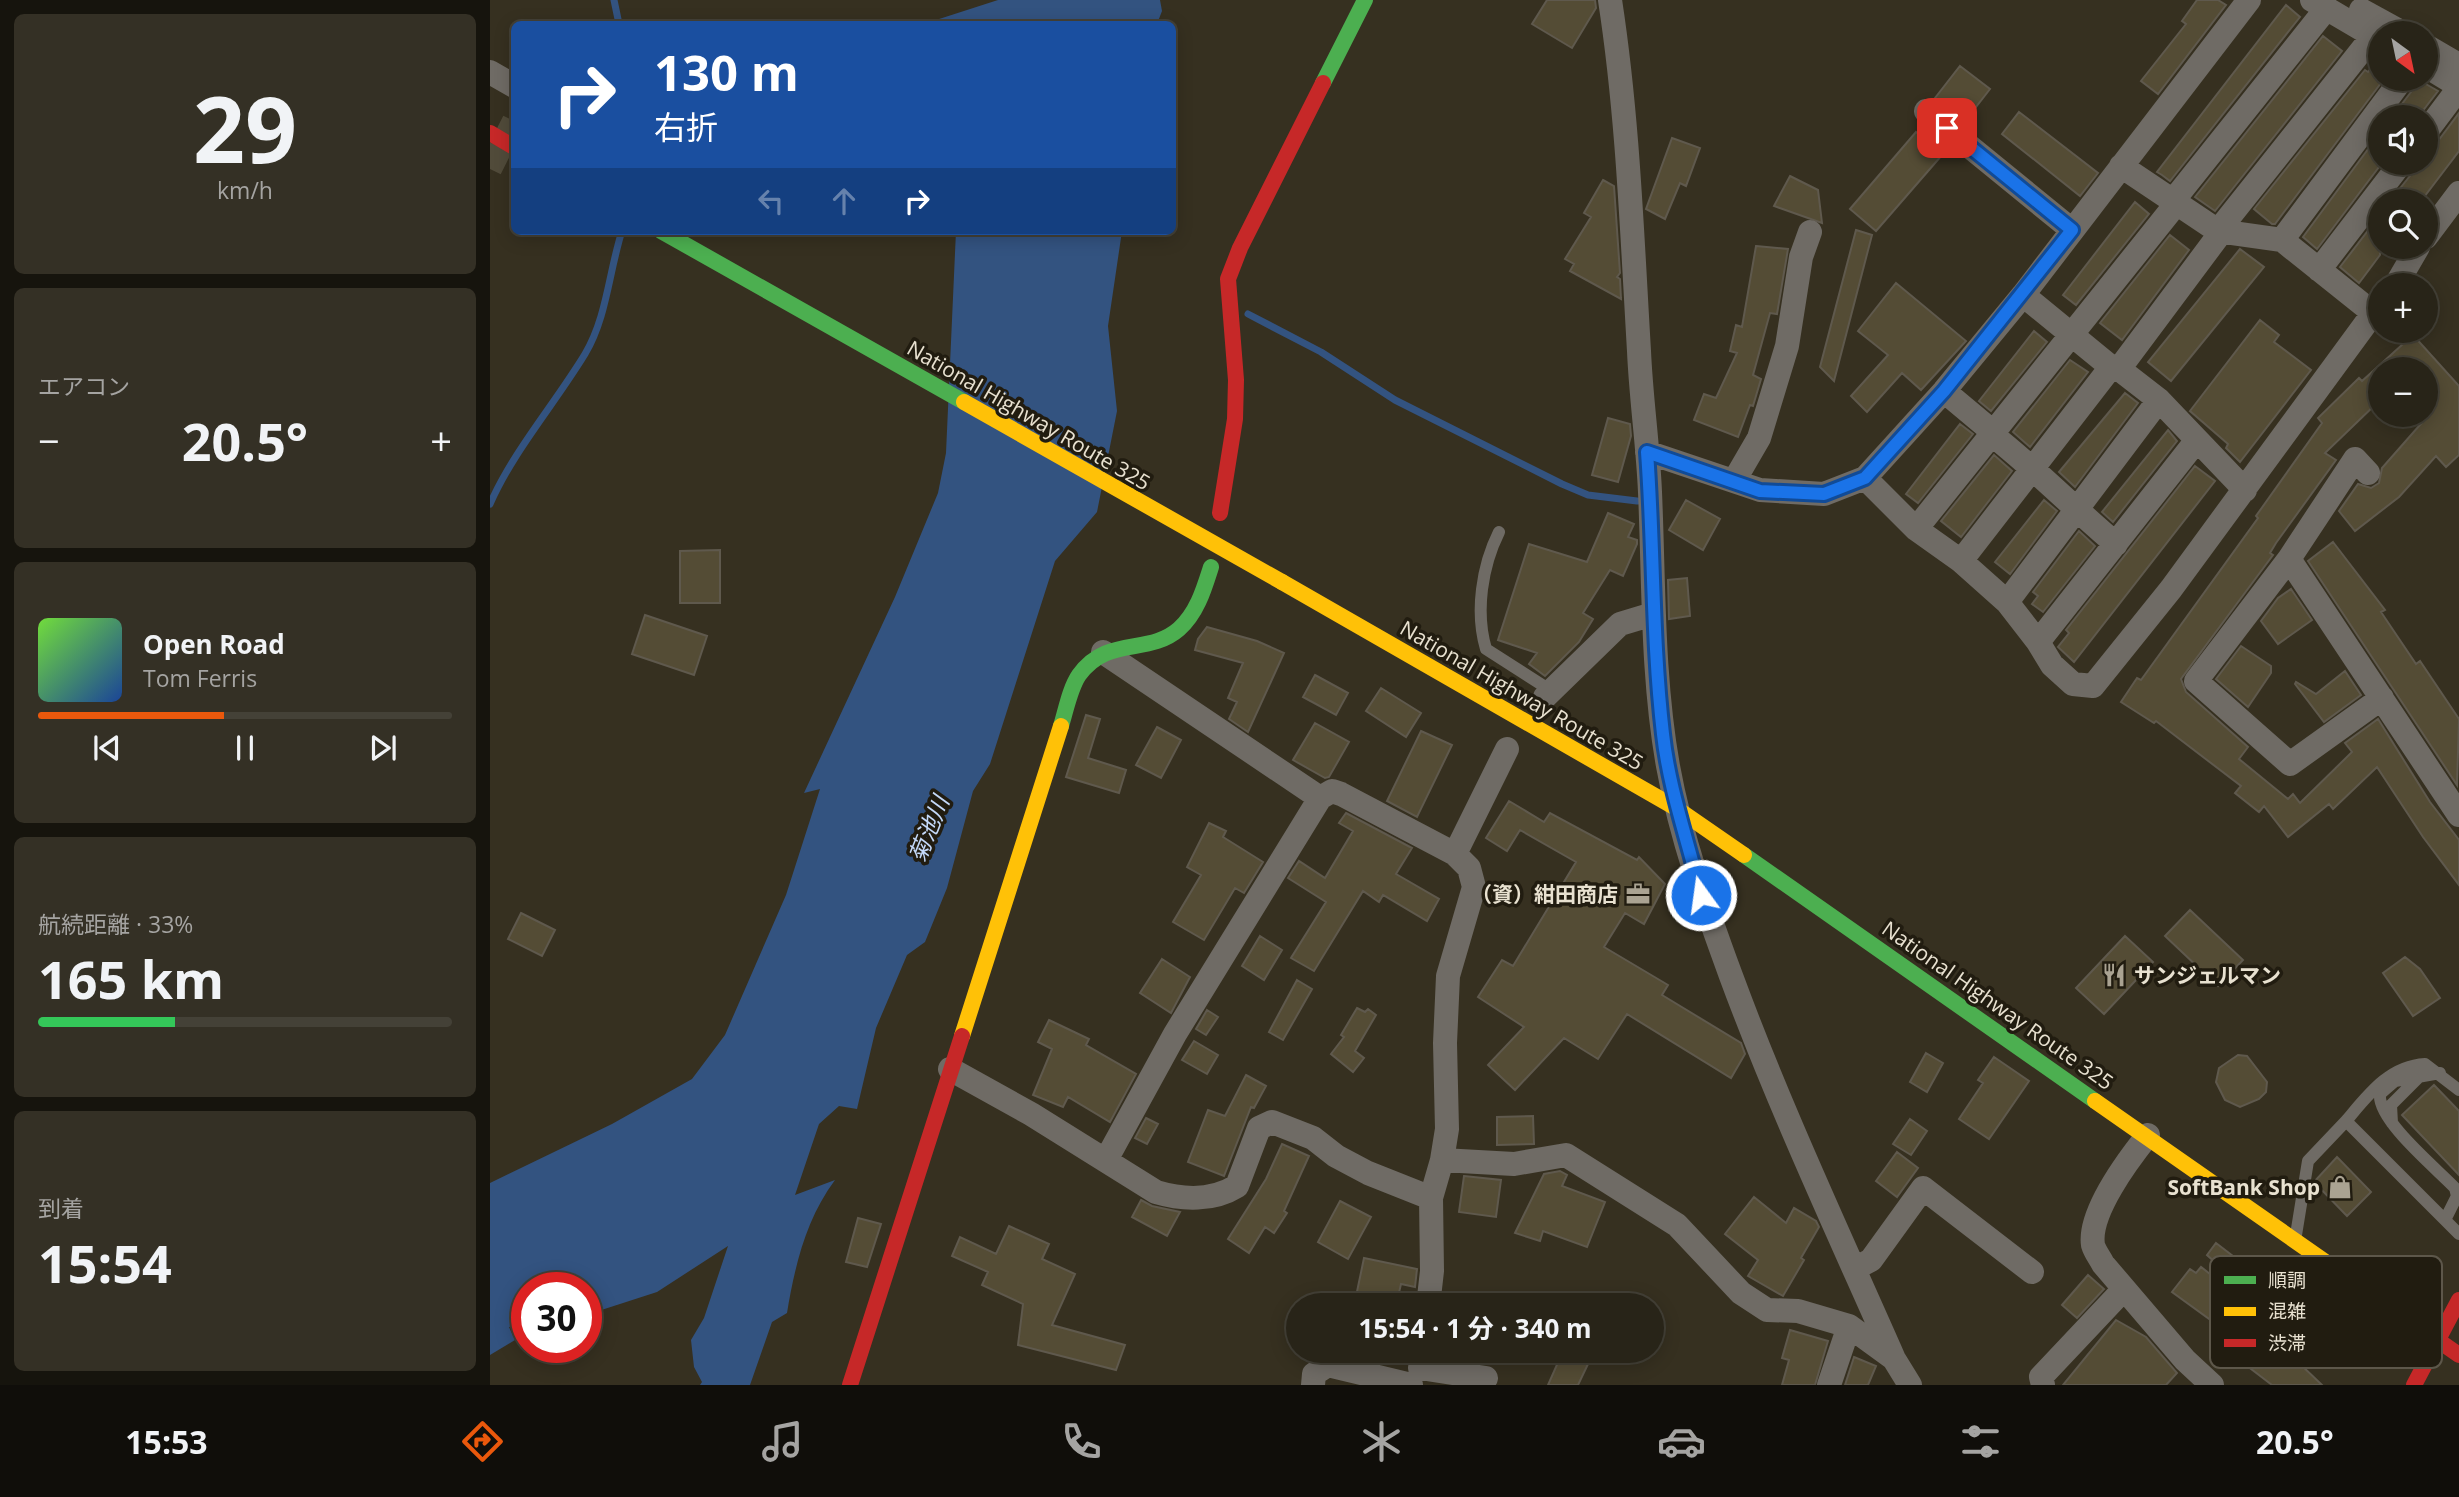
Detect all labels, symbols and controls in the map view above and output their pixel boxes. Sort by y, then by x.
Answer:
north arrow [2368,21,2438,91]
map controls [2368,21,2438,427]
text: 130 m [654,39,799,105]
icon: right [539,49,630,140]
text: 29 [193,66,297,190]
pin [1917,98,1977,158]
text: 右折 [654,105,718,148]
button: sound [2368,105,2438,175]
icon: arrive [1928,109,1966,147]
text: km/h [217,174,273,206]
icon: left [752,182,790,220]
icon: ahead [825,182,863,220]
icon: right [898,182,936,220]
button: search [2368,189,2438,259]
button: + [2368,273,2438,343]
street label: National Highway Route 325 [902,334,1156,496]
button: − [2368,357,2438,427]
text: エアコン [38,370,130,402]
text: 20.5° [182,405,308,476]
text: − [38,414,60,466]
text: + [430,414,452,466]
street label: National Highway Route 325 [1395,614,1649,776]
text: Open Road [143,626,285,662]
text: Tom Ferris [143,662,257,694]
icon: previous [88,729,126,767]
icon: pause [226,729,264,767]
icon: next [364,729,402,767]
water label: 菊池川 [900,788,957,867]
position arrow [1664,858,1738,932]
place label: （資）紺田商店 [1471,880,1618,908]
office icon: （資）紺田商店 [1624,880,1652,908]
text: 航続距離 · 33% [38,908,193,940]
street label: National Highway Route 325 [1877,914,2119,1096]
text: 165 km [38,943,224,1014]
restaurant icon: サンジェルマン [2100,961,2128,989]
place label: サンジェルマン [2134,961,2281,989]
place label: SoftBank Shop [2167,1173,2320,1201]
shop icon: SoftBank Shop [2326,1173,2354,1201]
text: 到着 [38,1192,84,1224]
text: 15:54 [38,1227,172,1298]
legend [2210,1256,2442,1368]
text: 順調 [2268,1267,2306,1293]
speed limit sign: 30 [511,1272,602,1363]
text: 混雑 [2268,1298,2306,1324]
text: 15:54 · 1 分 · 340 m [1358,1310,1592,1346]
text: 渋滞 [2268,1330,2306,1356]
icon: directions [458,1417,507,1466]
icon: music [758,1417,807,1466]
icon: phone [1057,1417,1106,1466]
icon: climate [1357,1417,1406,1466]
icon: car [1657,1417,1706,1466]
icon: filters [1956,1417,2005,1466]
text: 15:53 [125,1420,208,1463]
text: 20.5° [2256,1420,2334,1463]

